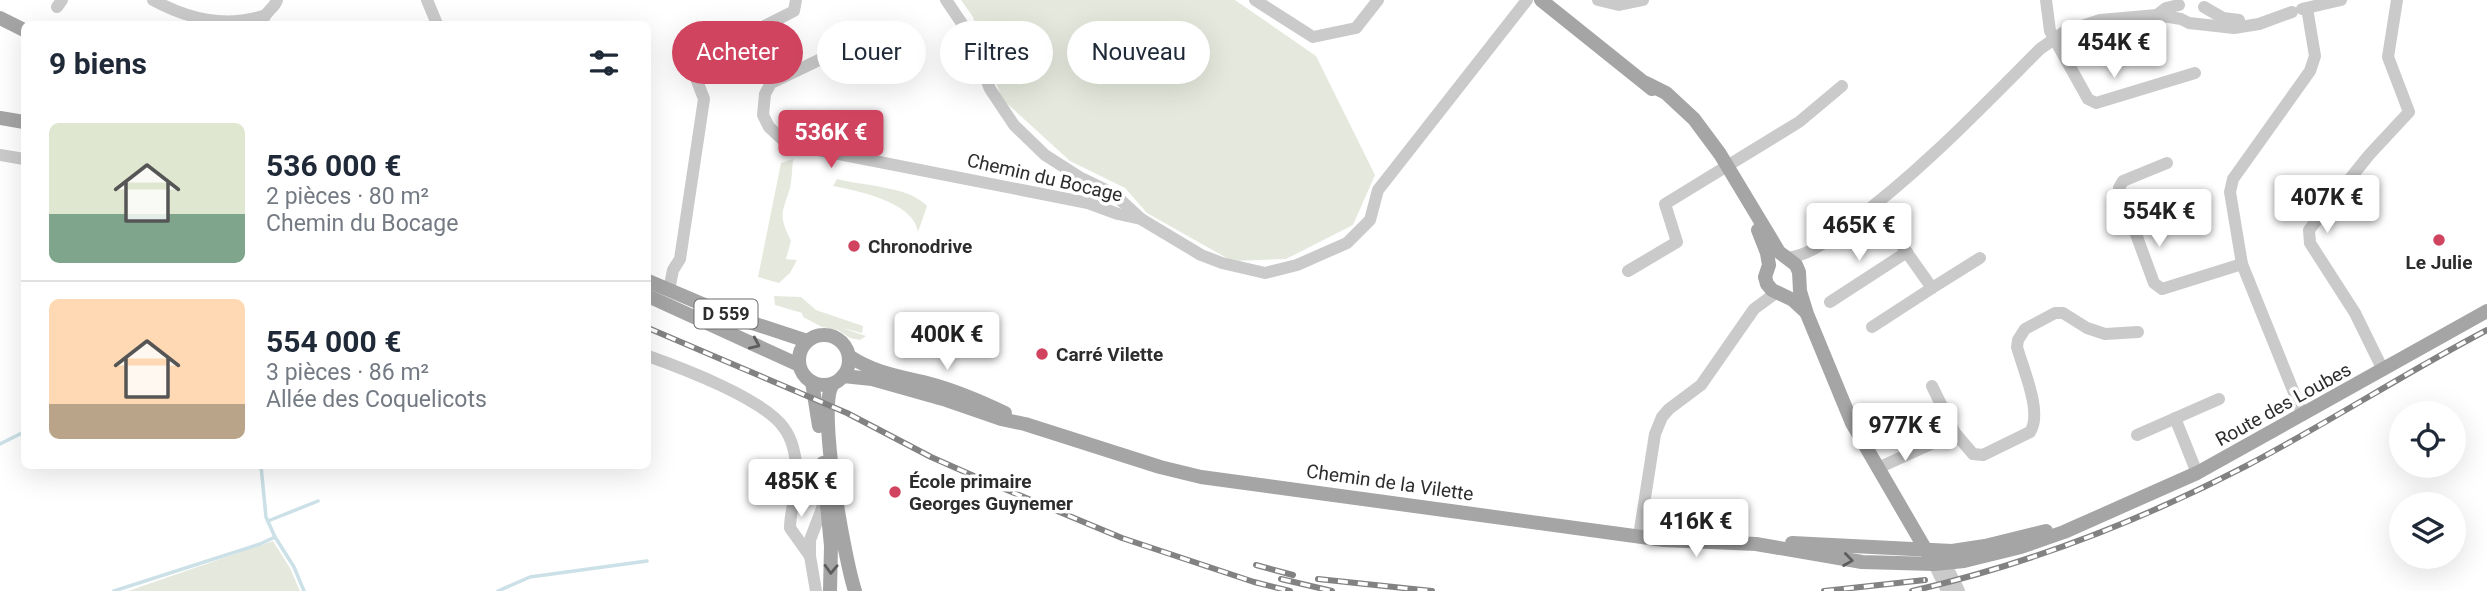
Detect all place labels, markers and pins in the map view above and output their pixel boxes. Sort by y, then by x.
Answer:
pin: 454K € [2057,20,2171,80]
pin: 536K € [774,110,888,170]
pin: 407K € [2270,176,2384,235]
pin: 554K € [2102,190,2216,249]
pin: 465K € [1802,204,1916,263]
marker: Le Julie [2431,232,2447,248]
place label: Chronodrive [868,235,972,258]
marker: Chronodrive [846,238,862,254]
place label: Le Julie [2406,251,2472,274]
pin: 400K € [890,312,1004,372]
place label: Carré Vilette [1056,343,1163,366]
marker: Carré Vilette [1034,346,1050,362]
pin: 977K € [1848,404,1962,463]
pin: 485K € [744,460,858,519]
place label: École primaire Georges Guynemer [909,470,1073,515]
marker: École primaire Georges Guynemer [887,484,903,500]
pin: 416K € [1639,500,1753,559]

